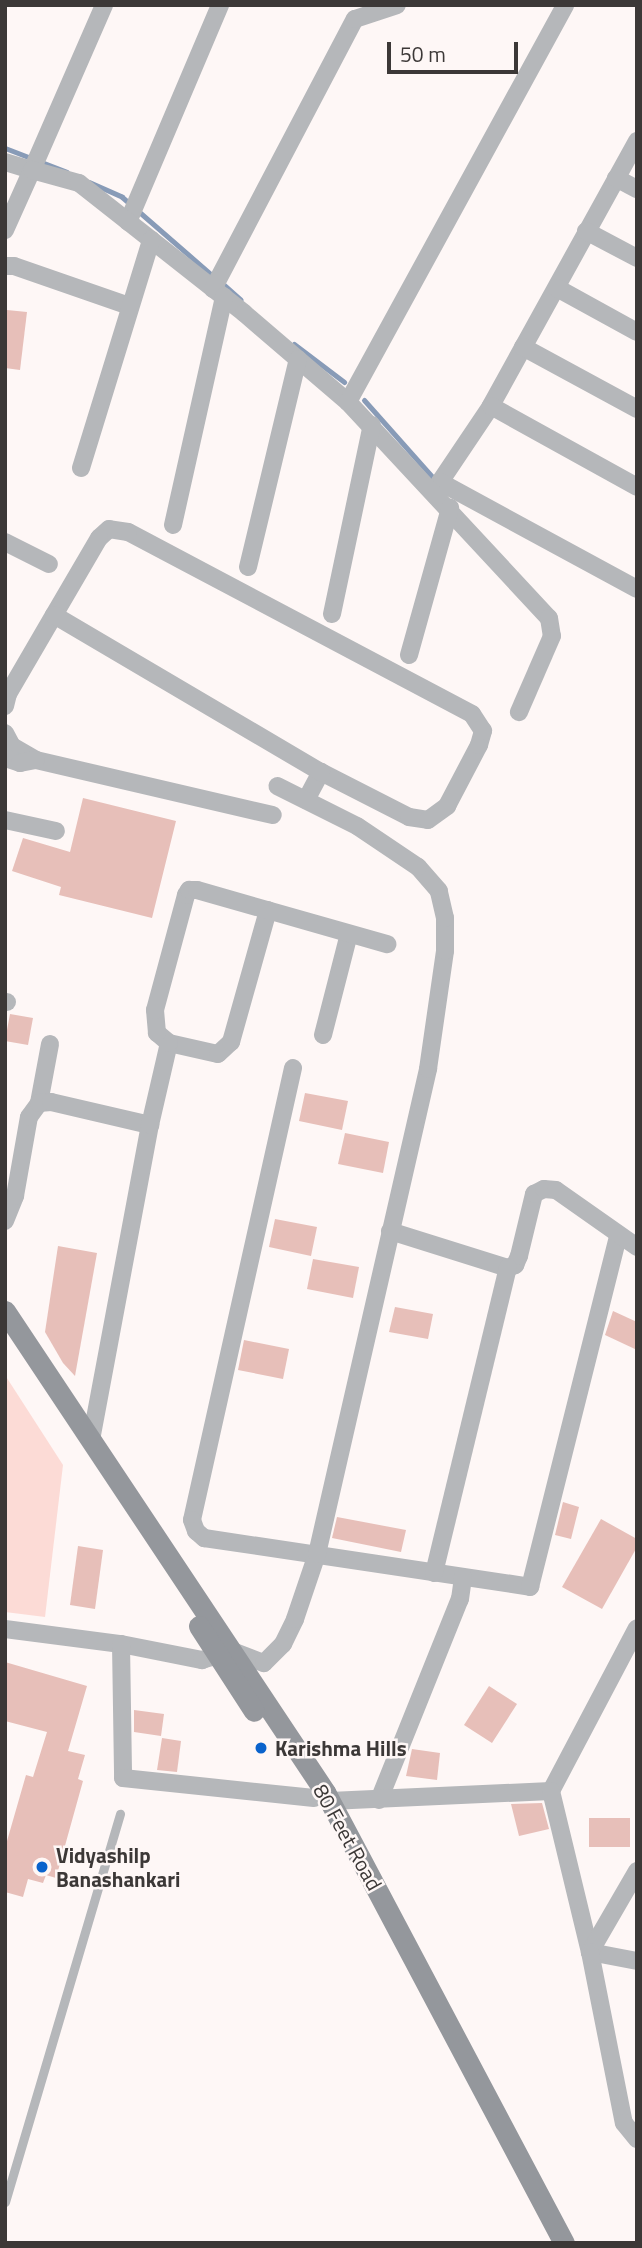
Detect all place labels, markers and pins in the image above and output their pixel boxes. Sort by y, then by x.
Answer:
place label: Karishma Hills [275,1735,407,1761]
marker: Karishma Hills [253,1740,269,1756]
place label: Vidyashilp Banashankari [56,1842,181,1892]
marker: Vidyashilp Banashankari [34,1859,50,1875]

